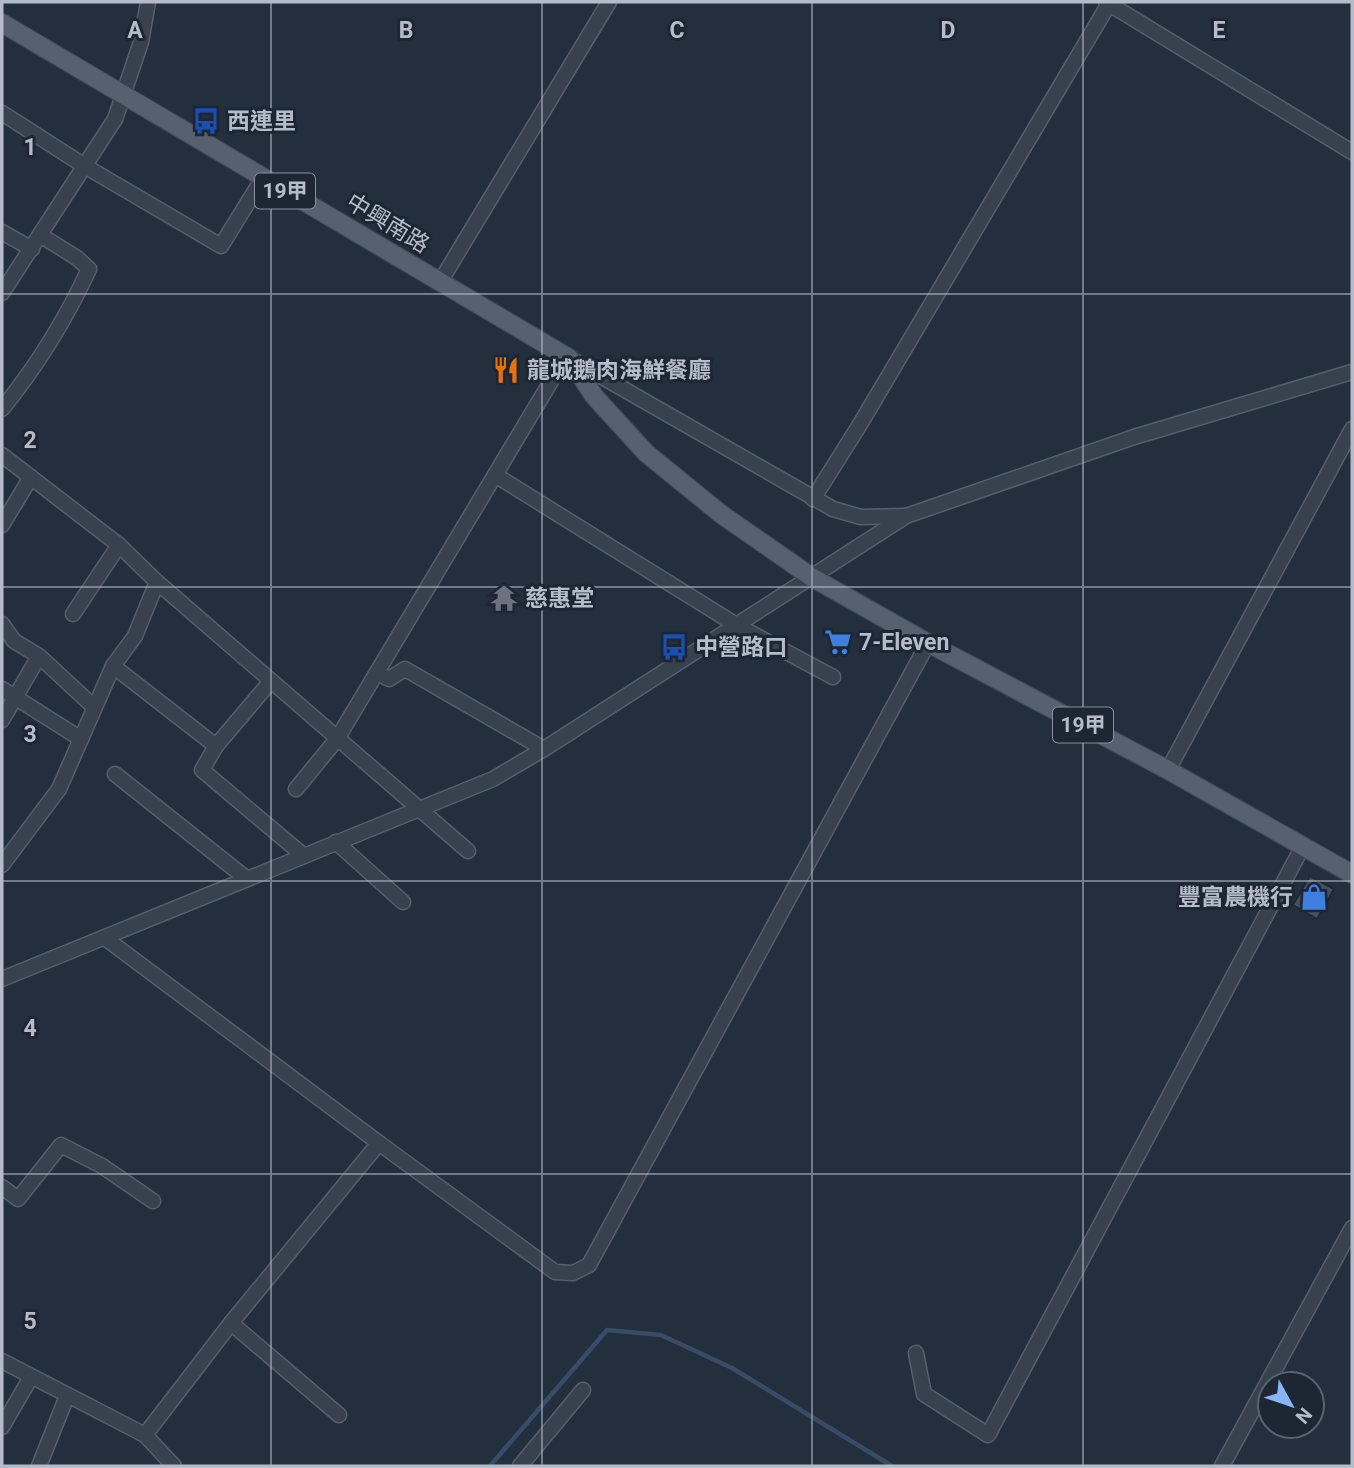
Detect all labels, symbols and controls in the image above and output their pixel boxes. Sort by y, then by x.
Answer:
text: A [127,17,143,44]
text: B [399,17,413,44]
text: C [669,17,685,44]
text: D [941,17,955,44]
text: E [1213,17,1226,44]
bus stop icon: 西連里 [191,106,221,136]
place label: 西連里 [227,108,296,135]
text: 1 [23,134,37,161]
road number: 19甲 [255,174,315,208]
street label: 中興南路 [341,188,434,259]
restaurant icon: 龍城鵝肉海鮮餐廳 [491,355,521,385]
place label: 龍城鵝肉海鮮餐廳 [527,357,711,384]
text: 2 [23,427,37,454]
temple icon: 慈惠堂 [489,583,519,613]
place label: 慈惠堂 [525,585,594,612]
supermarket icon: 7-Eleven [823,627,853,657]
place label: 7-Eleven [859,629,949,656]
bus stop icon: 中營路口 [659,632,689,662]
place label: 中營路口 [695,634,787,661]
road number: 19甲 [1053,708,1113,742]
text: 3 [23,721,37,748]
shop icon: 豐富農機行 [1299,882,1329,912]
place label: 豐富農機行 [1178,884,1293,911]
text: 4 [23,1015,37,1042]
text: 5 [23,1308,37,1335]
north arrow [1256,1370,1326,1440]
text: N [1291,1403,1317,1428]

